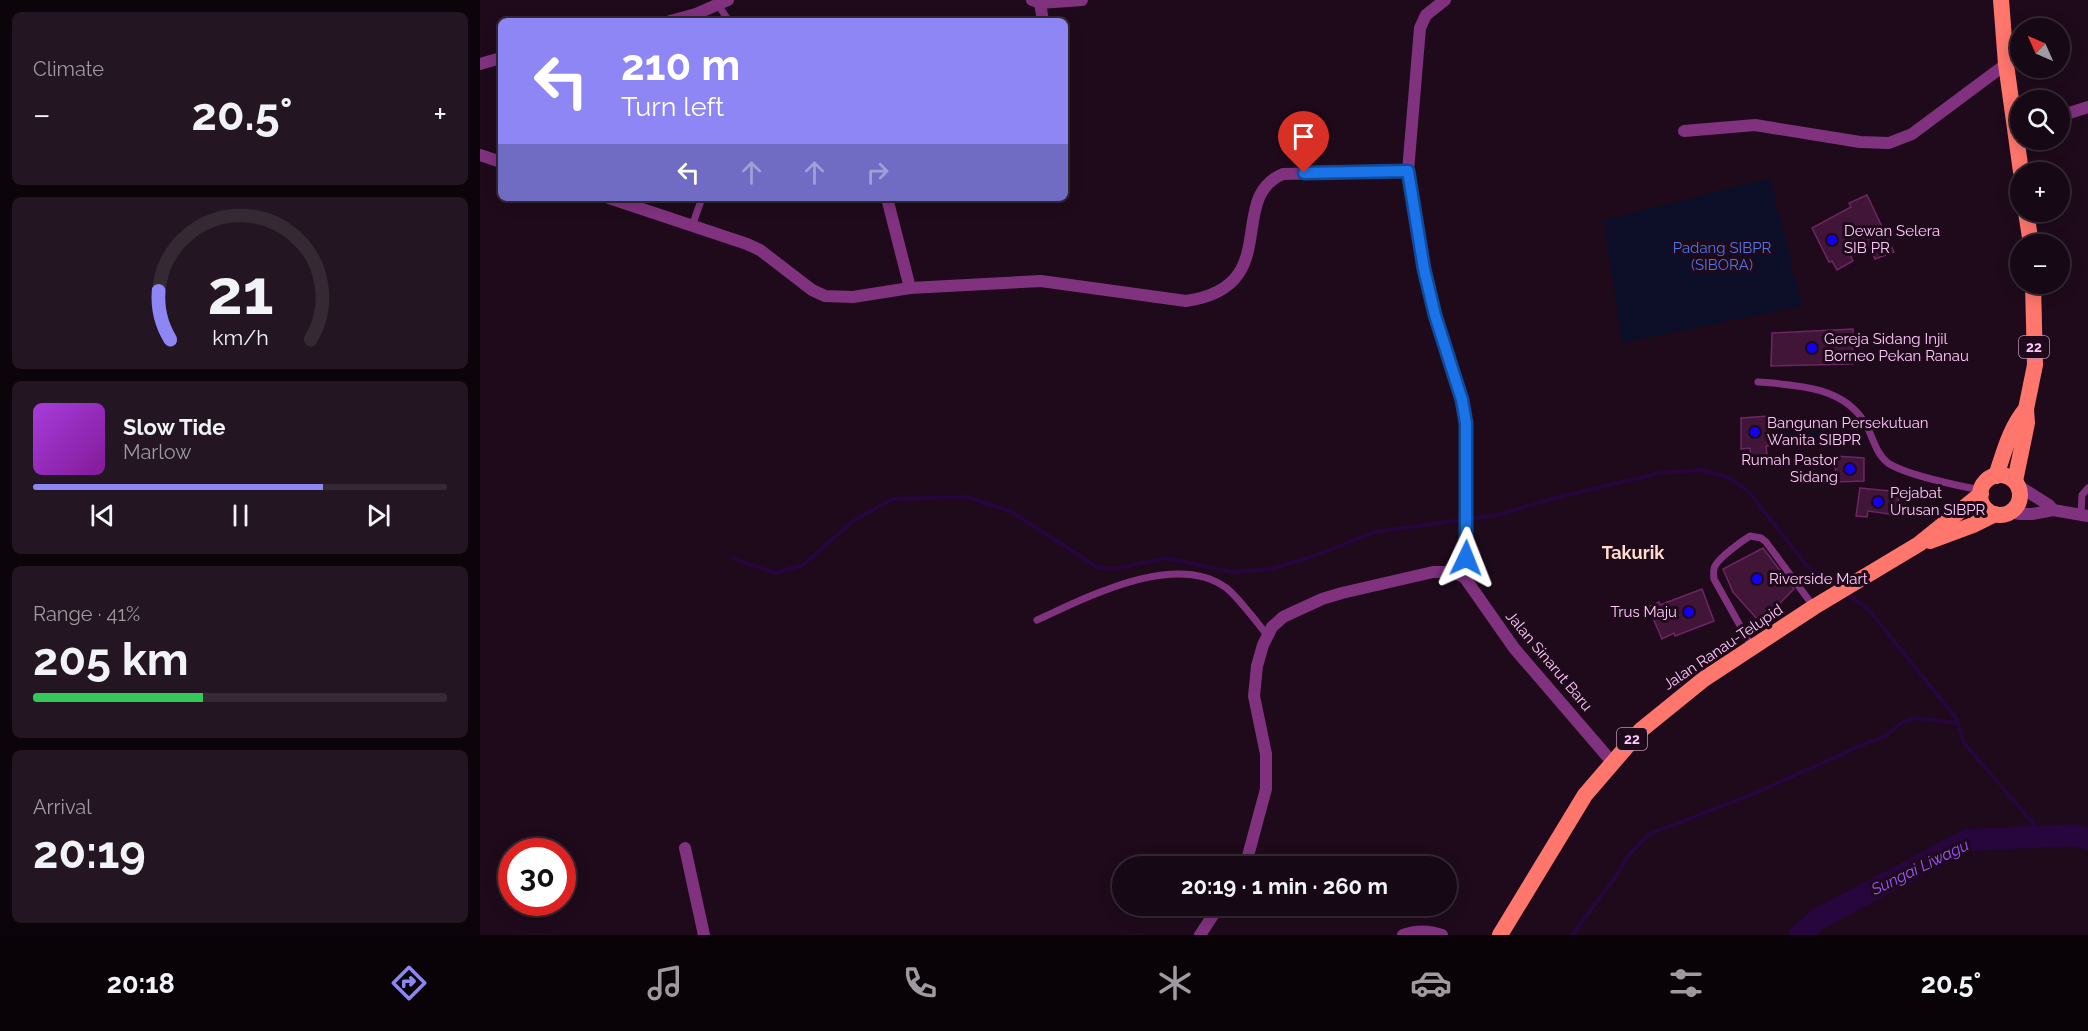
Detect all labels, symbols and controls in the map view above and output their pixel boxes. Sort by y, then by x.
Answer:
north arrow [2010,18,2070,78]
map controls [2010,18,2070,294]
text: 210 m [621,41,740,90]
icon: left [522,42,600,120]
text: Climate [33,57,104,81]
text: 20.5° [192,88,292,141]
button: search [2010,90,2070,150]
text: Turn left [621,91,724,122]
text: − [33,95,51,134]
text: + [433,95,447,134]
pin [1278,111,1329,173]
icon: arrive [1287,120,1320,153]
icon: left [672,156,705,189]
icon: ahead [735,156,768,189]
icon: ahead [798,156,831,189]
icon: right [861,156,894,189]
button: + [2010,162,2070,222]
place label: Dewan Selera SIB PR [1844,222,1940,257]
marker: Dewan Selera SIB PR [1825,233,1839,247]
button: − [2010,234,2070,294]
park label: Padang SIBPR (SIBORA) [1673,239,1772,274]
text: 21 [207,255,273,329]
text: km/h [212,325,268,350]
place label: Gereja Sidang Injil Borneo Pekan Ranau [1824,330,1969,365]
road number: 22 [2019,336,2049,358]
marker: Gereja Sidang Injil Borneo Pekan Ranau [1805,341,1819,355]
text: Slow Tide [123,414,225,440]
place label: Bangunan Persekutuan Wanita SIBPR [1767,414,1929,449]
marker: Bangunan Persekutuan Wanita SIBPR [1748,425,1762,439]
text: Marlow [123,440,192,464]
place label: Rumah Pastor Sidang [1741,451,1839,486]
marker: Rumah Pastor Sidang [1843,462,1857,476]
place label: Pejabat Urusan SIBPR [1890,484,1986,519]
marker: Pejabat Urusan SIBPR [1871,495,1885,509]
icon: previous [86,499,119,532]
icon: pause [224,499,257,532]
icon: next [362,499,395,532]
position arrow [1434,526,1498,590]
district label: Takurik [1602,542,1665,563]
place label: Riverside Mart [1769,570,1868,588]
marker: Riverside Mart [1750,572,1764,586]
street label: Jalan Ranau-Telupid [1660,600,1786,694]
text: Range · 41% [33,602,140,626]
place label: Trus Maju [1610,603,1677,621]
marker: Trus Maju [1682,605,1696,619]
street label: Jalan Sinarut Baru [1502,607,1596,715]
text: 205 km [33,633,189,686]
road number: 22 [1617,728,1647,750]
text: Arrival [33,795,92,819]
text: 20:19 [33,826,146,879]
water label: Sungai Liwagu [1867,835,1972,899]
speed limit sign: 30 [498,838,576,916]
text: 20:19 · 1 min · 260 m [1181,873,1388,899]
icon: directions [388,962,430,1004]
icon: music [644,962,686,1004]
icon: phone [899,962,941,1004]
icon: climate [1154,962,1196,1004]
icon: car [1410,962,1452,1004]
icon: filters [1665,962,1707,1004]
text: 20:18 [107,968,175,999]
text: 20.5° [1921,968,1981,999]

